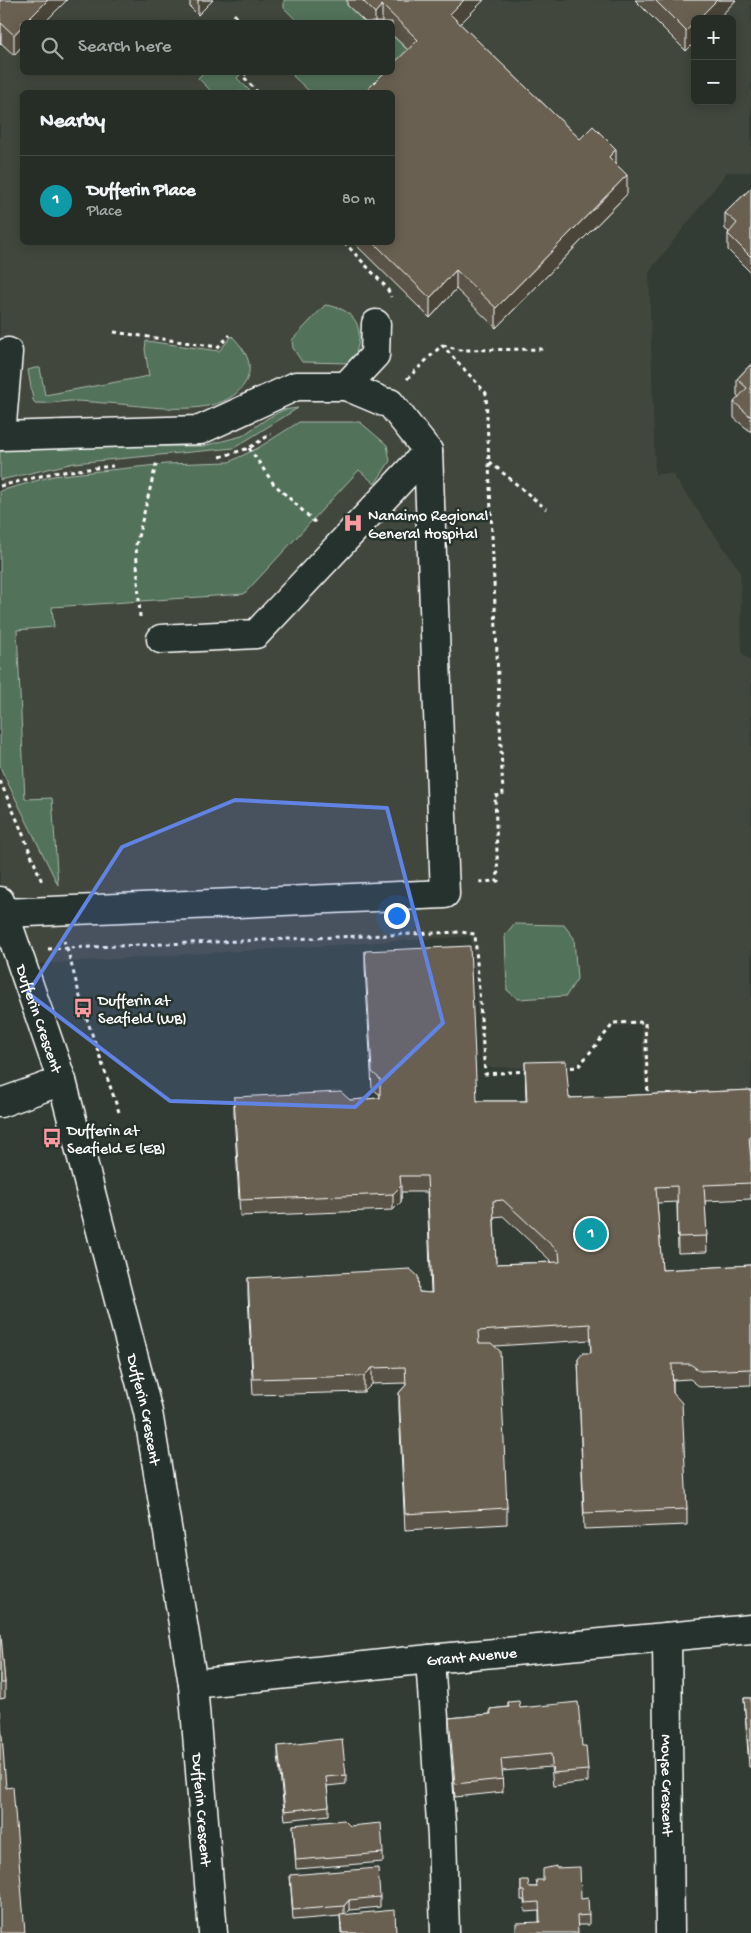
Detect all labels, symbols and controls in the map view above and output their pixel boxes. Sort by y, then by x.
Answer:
map controls [691,15,736,105]
button: + [691,15,736,60]
search box [20,20,395,75]
icon: search [38,34,66,62]
text: Search here [78,36,172,59]
button: − [691,60,736,105]
text: Nearby [40,110,105,135]
text: Dufferin Place [87,180,196,203]
text: 1 [53,191,59,210]
text: 80 m [342,191,375,210]
text: Place [87,203,122,222]
place label: Nanaimo Regional General Hospital [368,508,488,545]
hospital icon: Nanaimo Regional General Hospital [342,512,364,534]
your location [384,903,410,929]
street label: Dufferin Crescent [9,962,65,1077]
place label: Dufferin at Seafield (WB) [97,993,187,1030]
bus stop icon: Dufferin at Seafield (WB) [72,997,94,1019]
place label: Dufferin at Seafield E (EB) [66,1123,166,1160]
bus stop icon: Dufferin at Seafield E (EB) [41,1127,63,1149]
pin: 1 [575,1215,607,1253]
street label: Dufferin Crescent [120,1352,163,1468]
street label: Grant Avenue [426,1645,519,1672]
street label: Moyse Crescent [655,1734,675,1837]
street label: Dufferin Crescent [186,1752,214,1868]

